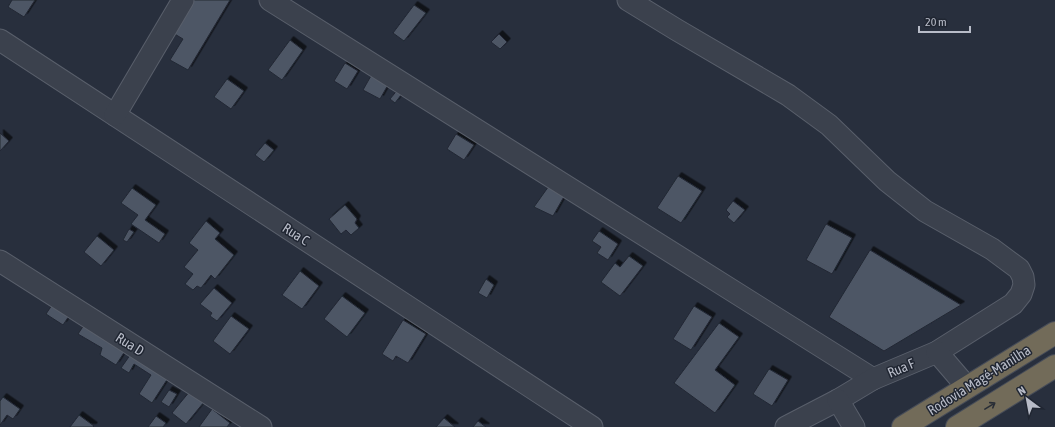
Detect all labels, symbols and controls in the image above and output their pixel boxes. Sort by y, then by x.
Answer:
scale bar [919,8,970,34]
text: 20 m [925,15,947,29]
street label: Rua C [280,220,313,249]
street label: Rua D [113,329,147,359]
street label: Rodovia Magé-Manilha [925,342,1033,418]
street label: Rua F [885,355,917,381]
north arrow [1007,379,1047,419]
text: N [1016,384,1028,397]
one-way arrow [984,402,996,410]

